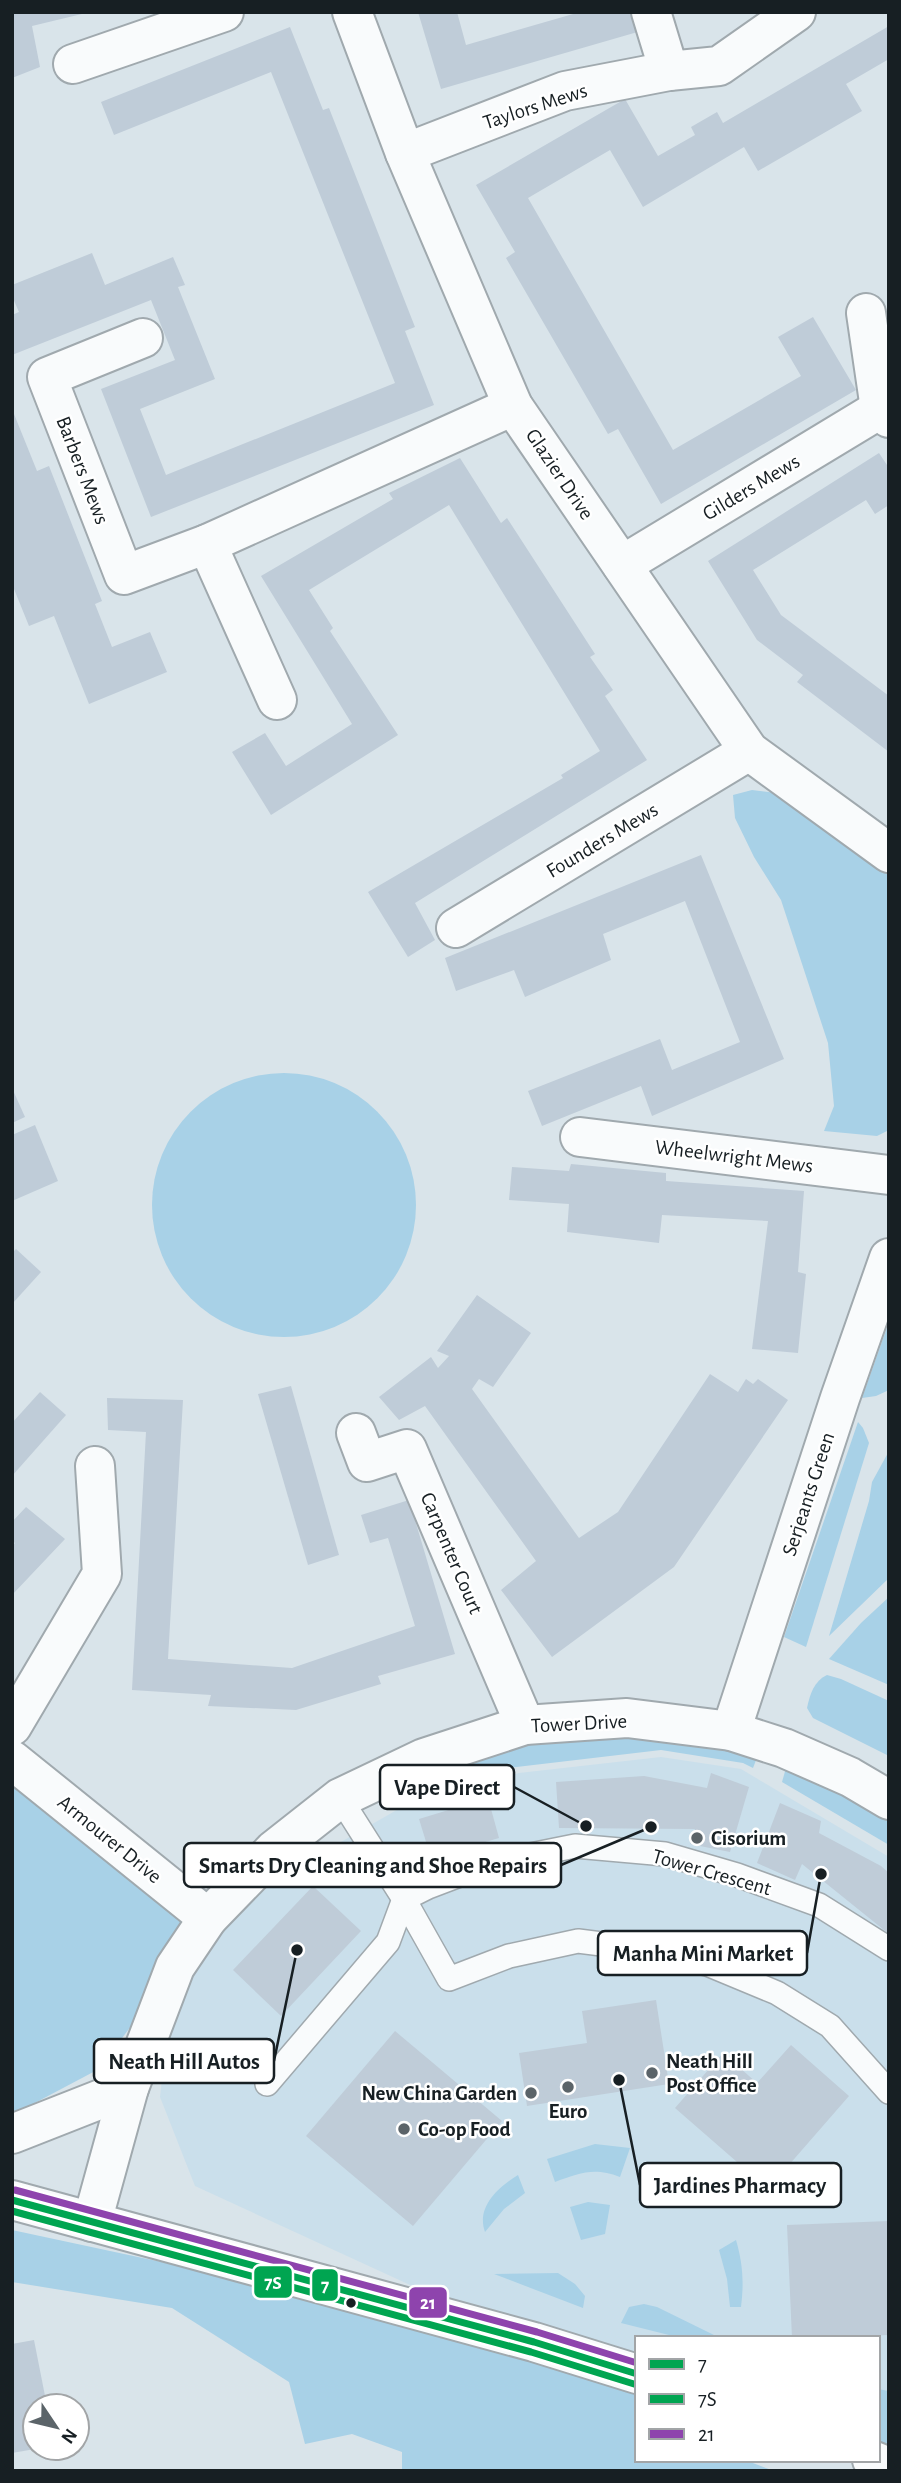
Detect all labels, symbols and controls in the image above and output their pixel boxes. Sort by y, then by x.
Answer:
street label: Taylors Mews [480,80,590,133]
street label: Barbers Mews [52,413,113,527]
street label: Glazier Drive [522,425,598,524]
street label: Gilders Mews [699,450,803,525]
street label: Founders Mews [543,799,662,882]
street label: Wheelwright Mews [654,1136,814,1177]
street label: Serjeants Green [779,1430,838,1559]
street label: Carpenter Court [417,1489,487,1617]
street label: Tower Drive [530,1710,628,1737]
callout: Vape Direct [380,1765,514,1809]
text: Vape Direct [394,1777,500,1800]
street label: Armourer Drive [54,1791,166,1887]
place label: Cisorium [711,1828,786,1849]
marker: Cisorium [689,1830,705,1846]
callout: Smarts Dry Cleaning and Shoe Repairs [184,1843,561,1887]
street label: Tower Crescent [650,1845,774,1900]
text: Smarts Dry Cleaning and Shoe Repairs [199,1855,547,1878]
callout: Manha Mini Market [598,1931,807,1975]
text: Manha Mini Market [613,1943,793,1966]
callout: Neath Hill Autos [94,2039,274,2083]
text: Neath Hill Autos [108,2051,260,2074]
place label: Neath Hill Post Office [666,2051,757,2096]
marker: Neath Hill Post Office [644,2065,660,2081]
marker: Euro [560,2079,576,2095]
place label: New China Garden [361,2083,517,2104]
marker: New China Garden [523,2085,539,2101]
place label: Euro [549,2101,587,2122]
place label: Co-op Food [418,2119,511,2140]
marker: Co-op Food [396,2121,412,2137]
callout: Jardines Pharmacy [640,2163,841,2207]
text: Jardines Pharmacy [654,2175,827,2198]
line badge: 7S [253,2265,293,2299]
line badge: 7 [311,2268,339,2302]
text: 7S [264,2274,282,2293]
text: 7 [321,2277,329,2296]
line badge: 21 [408,2286,448,2319]
text: 21 [420,2294,436,2313]
unlabelled marker [344,2296,358,2310]
legend [635,2336,880,2462]
text: 7 [698,2354,707,2375]
text: 7S [698,2389,717,2410]
north arrow [21,2392,91,2462]
text: 21 [698,2424,715,2445]
text: N [57,2425,80,2447]

